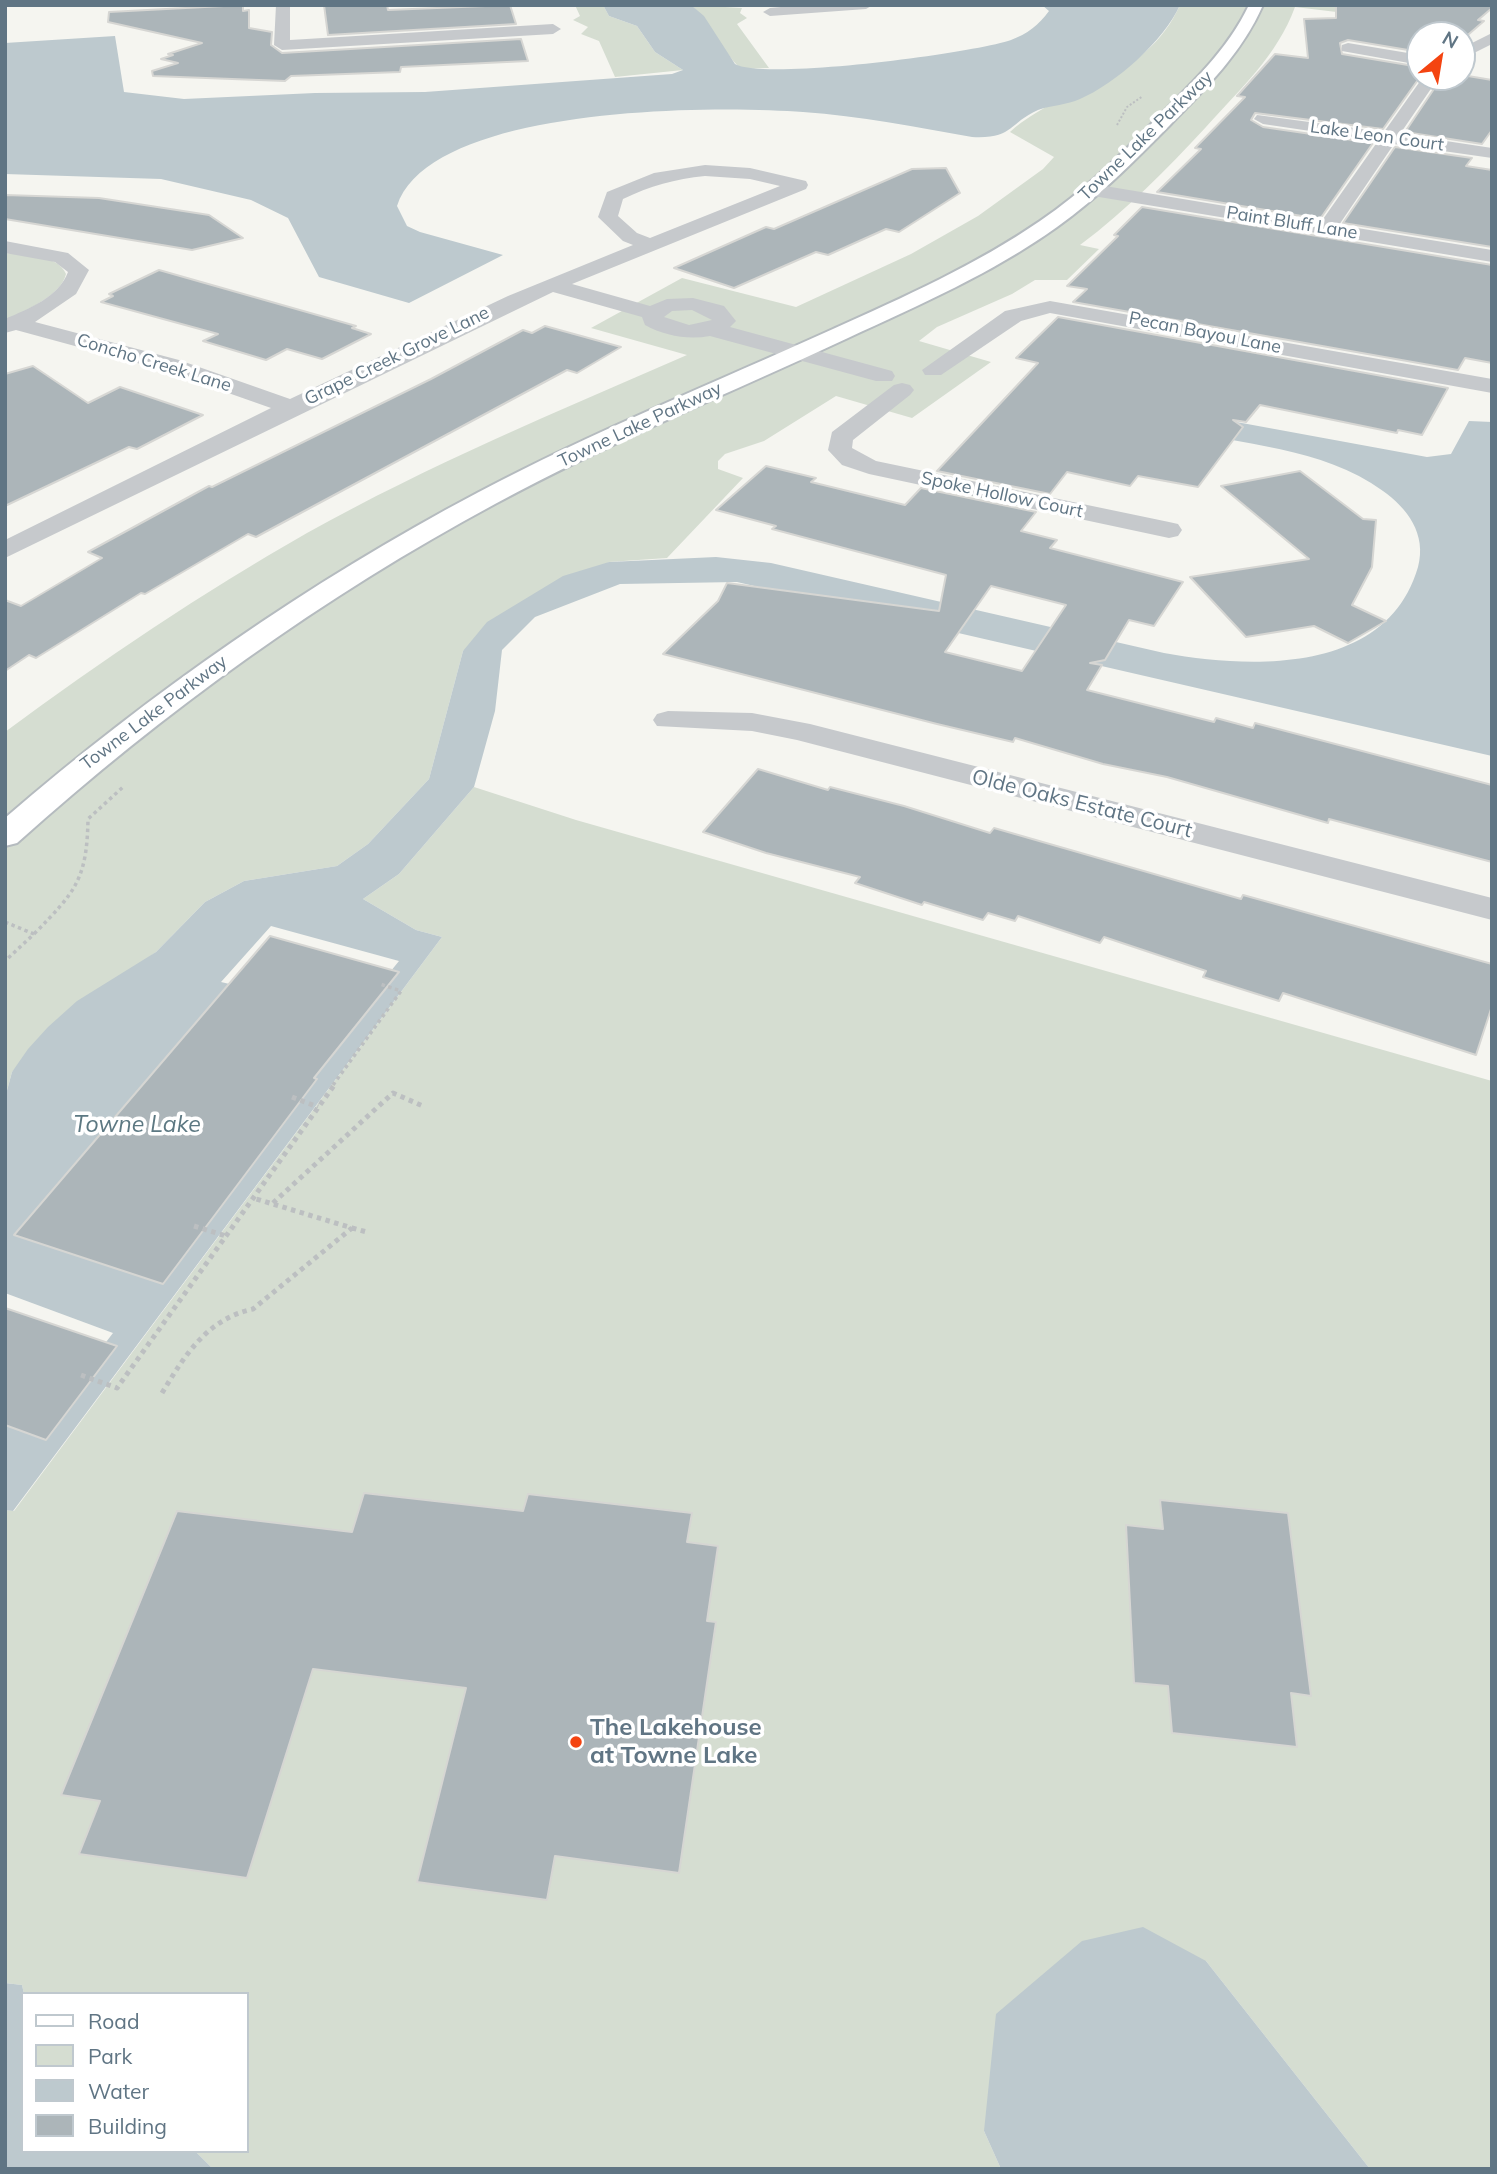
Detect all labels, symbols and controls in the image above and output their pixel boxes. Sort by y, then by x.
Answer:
north arrow [1406,21,1476,91]
text: N [1438,26,1463,54]
street label: Towne Lake Parkway [1075,66,1217,206]
street label: Lake Leon Court [1309,116,1445,156]
street label: Paint Bluff Lane [1225,202,1359,244]
street label: Grape Creek Grove Lane [301,302,493,410]
street label: Pecan Bayou Lane [1127,308,1283,358]
street label: Concho Creek Lane [74,329,234,397]
street label: Towne Lake Parkway [555,378,725,472]
street label: Spoke Hollow Court [919,467,1085,523]
street label: Towne Lake Parkway [77,651,231,775]
street label: Olde Oaks Estate Court [969,764,1195,844]
water label: Towne Lake [73,1111,201,1139]
place label: The Lakehouse at Towne Lake [590,1714,762,1770]
marker: The Lakehouse at Towne Lake [568,1734,584,1750]
legend [21,1992,248,2153]
text: Road [88,2008,139,2034]
text: Park [88,2043,132,2069]
text: Water [88,2078,149,2104]
text: Building [88,2113,167,2139]

